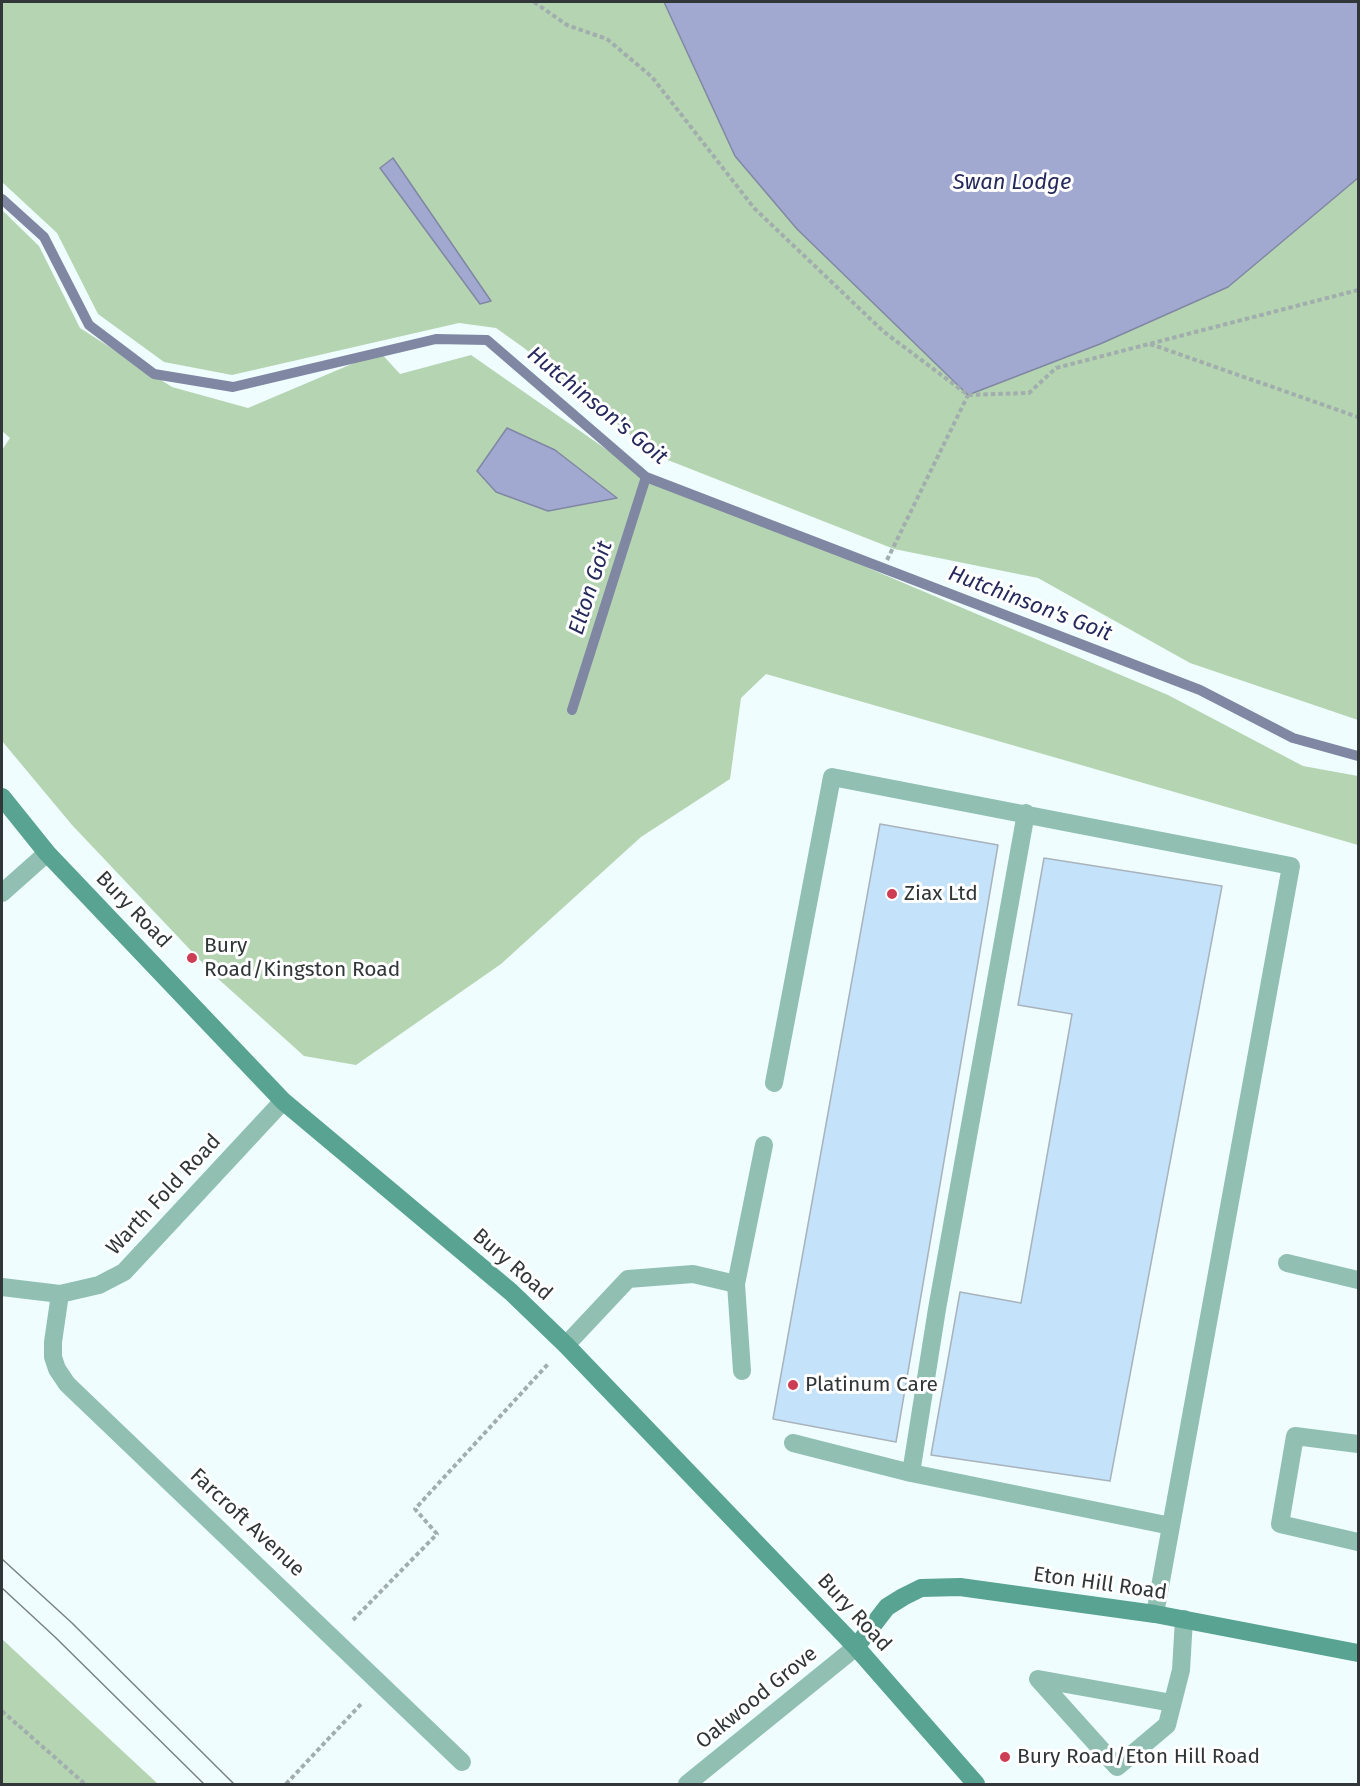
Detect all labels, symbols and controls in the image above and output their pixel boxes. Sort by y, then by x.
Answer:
water label: Swan Lodge [953,170,1071,196]
water label: Hutchinson's Goit [521,341,673,471]
water label: Elton Goit [563,538,619,638]
water label: Hutchinson's Goit [944,561,1116,647]
street label: Bury Road [90,866,176,954]
place label: Ziax Ltd [904,881,978,907]
marker: Ziax Ltd [885,887,899,901]
place label: Bury Road/Kingston Road [204,933,400,983]
marker: Bury Road/Kingston Road [185,951,199,965]
street label: Warth Fold Road [102,1129,226,1261]
street label: Bury Road [467,1224,557,1306]
place label: Platinum Care [805,1372,938,1398]
marker: Platinum Care [786,1378,800,1392]
street label: Farcroft Avenue [184,1463,310,1583]
street label: Eton Hill Road [1031,1562,1169,1606]
street label: Bury Road [812,1569,896,1657]
street label: Oakwood Grove [691,1641,823,1755]
place label: Bury Road/Eton Hill Road [1017,1744,1260,1770]
marker: Bury Road/Eton Hill Road [998,1750,1012,1764]

